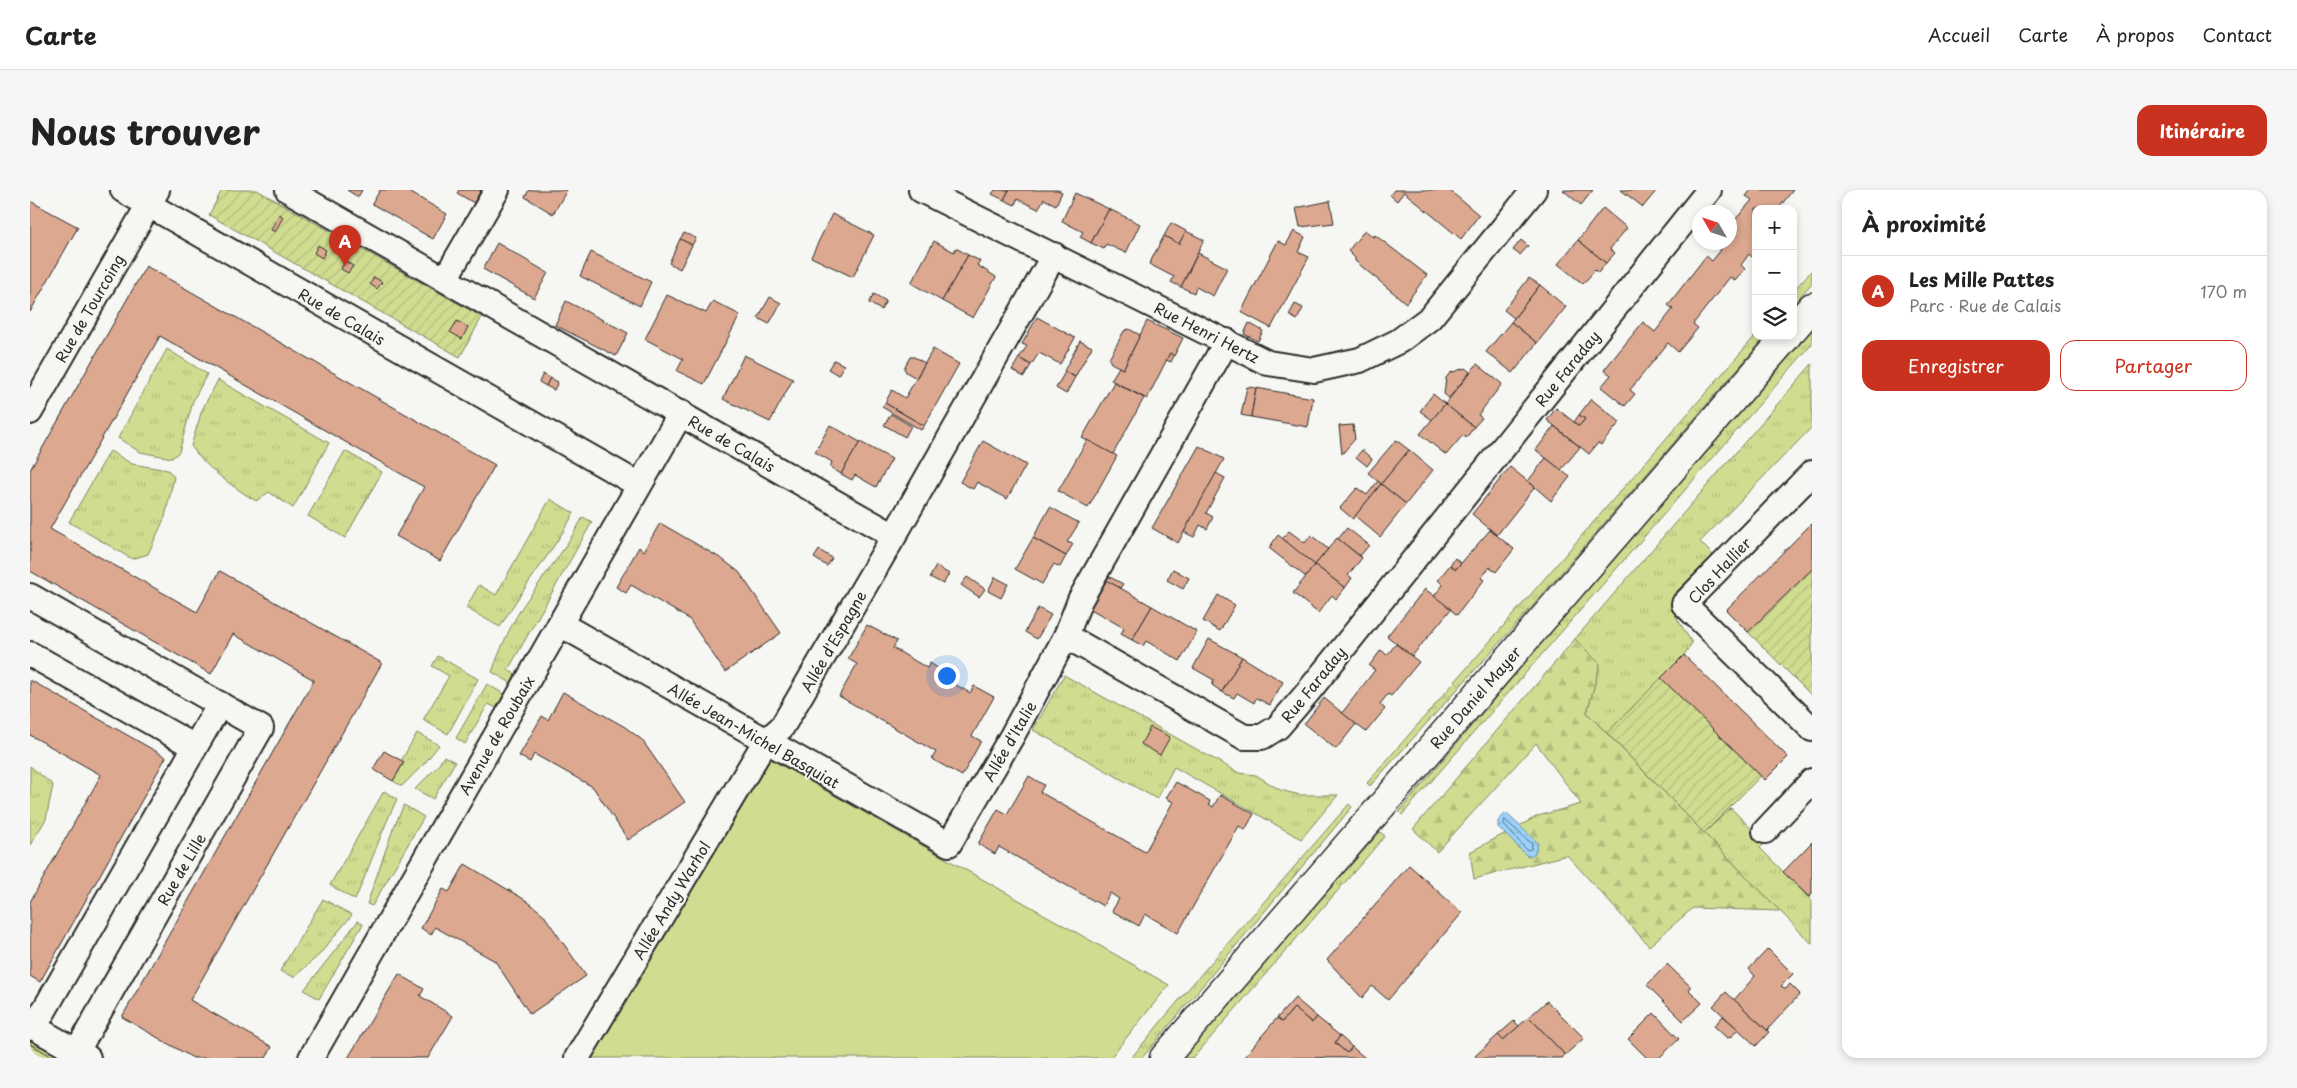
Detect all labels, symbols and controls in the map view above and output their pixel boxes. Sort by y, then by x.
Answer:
text: Carte [25,17,97,53]
text: Accueil [1928,21,1990,48]
text: Carte [2018,21,2068,48]
text: À propos [2096,21,2174,48]
text: Contact [2202,21,2272,48]
text: Nous trouver [30,104,260,157]
button: Itinéraire [2137,105,2267,156]
north arrow [1692,205,1737,250]
map controls [1752,205,1797,340]
button: + [1752,205,1797,250]
text: À proximité [1862,207,1986,239]
pin: A [329,225,361,266]
street label: Rue de Tourcoing [49,250,129,366]
button: − [1752,250,1797,295]
text: Les Mille Pattes [1909,265,2054,293]
text: A [1872,279,1884,303]
text: 170 m [2201,279,2247,303]
street label: Rue de Calais [294,282,390,350]
text: Parc · Rue de Calais [1909,293,2061,317]
button: layers [1752,295,1797,340]
street label: Rue Henri Hertz [1150,296,1264,368]
street label: Rue Faraday [1529,325,1605,411]
button: Enregistrer [1862,340,2050,391]
button: Partager [2060,340,2247,391]
street label: Rue de Calais [684,409,780,477]
street label: Clos Hallier [1682,532,1756,608]
street label: Allée d'Espagne [794,586,872,696]
street label: Rue Faraday [1275,641,1351,727]
street label: Rue Daniel Mayer [1424,641,1526,753]
your location [934,663,960,689]
street label: Avenue de Roubaix [452,671,540,799]
street label: Allée Jean-Michel Basquiat [664,676,844,794]
street label: Allée d'Italie [977,697,1041,785]
street label: Rue de Lille [151,829,211,909]
street label: Allée Andy Warhol [627,837,715,963]

